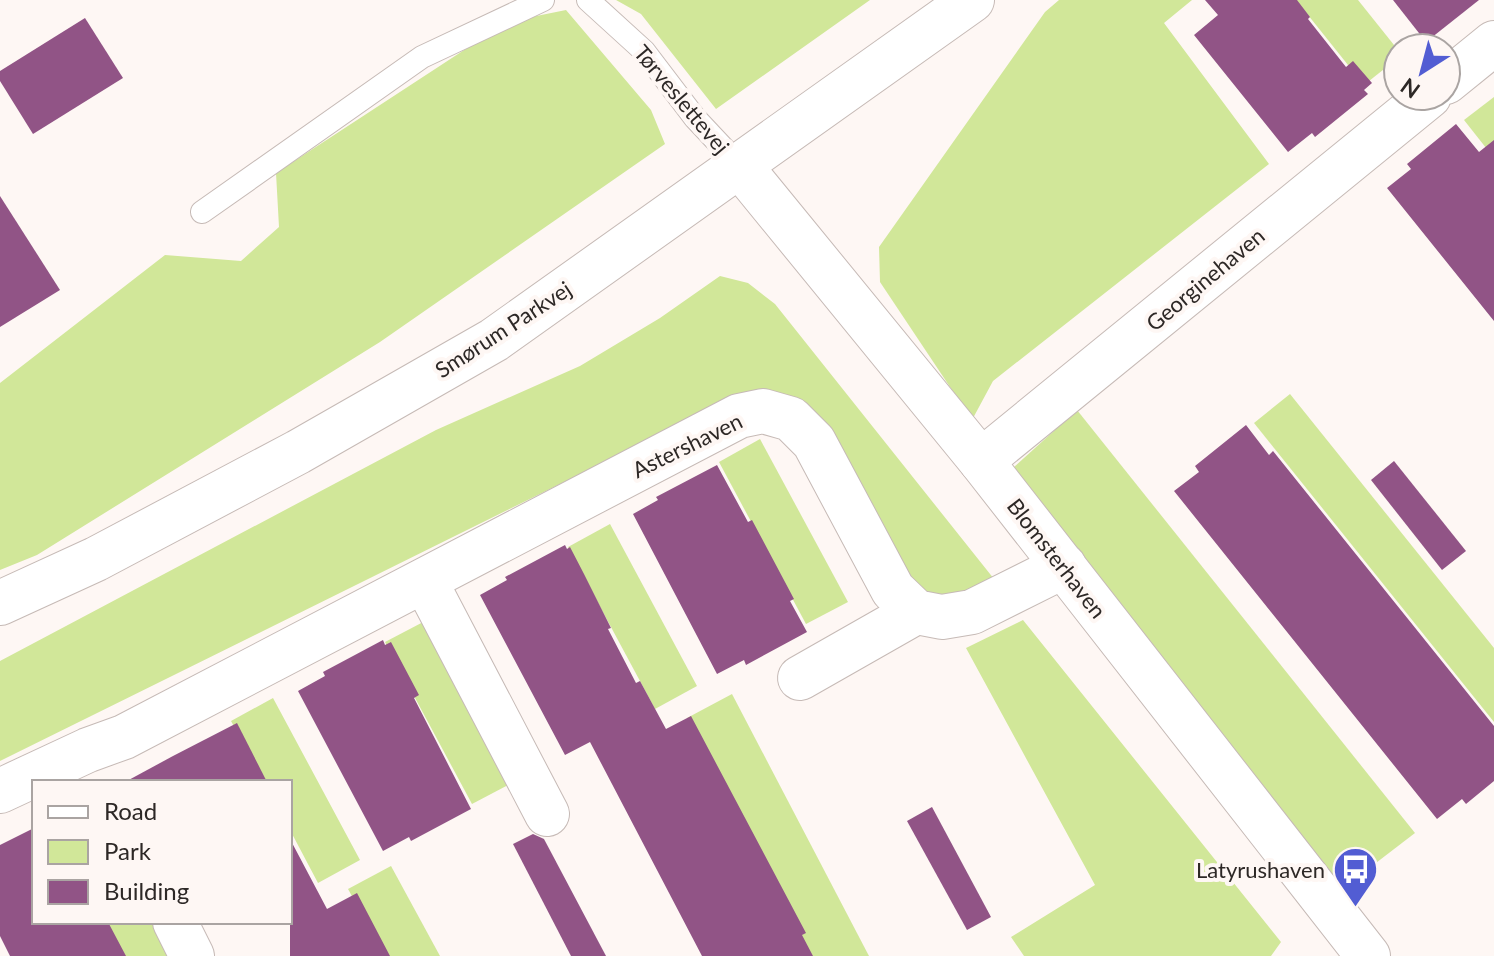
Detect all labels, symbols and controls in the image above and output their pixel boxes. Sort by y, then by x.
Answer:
north arrow [1382,32,1462,112]
street label: Tørveslettevej [629,39,735,159]
text: N [1395,73,1425,104]
street label: Georginehaven [1140,222,1270,336]
street label: Smørum Parkvej [430,275,576,383]
street label: Astershaven [627,407,747,483]
street label: Blomsterhaven [1002,493,1112,623]
legend [32,780,292,924]
text: Road [104,796,157,825]
text: Park [104,836,152,865]
bus stop icon: Latyrushaven [1332,845,1380,908]
place label: Latyrushaven [1196,856,1325,883]
text: Building [104,876,189,905]

